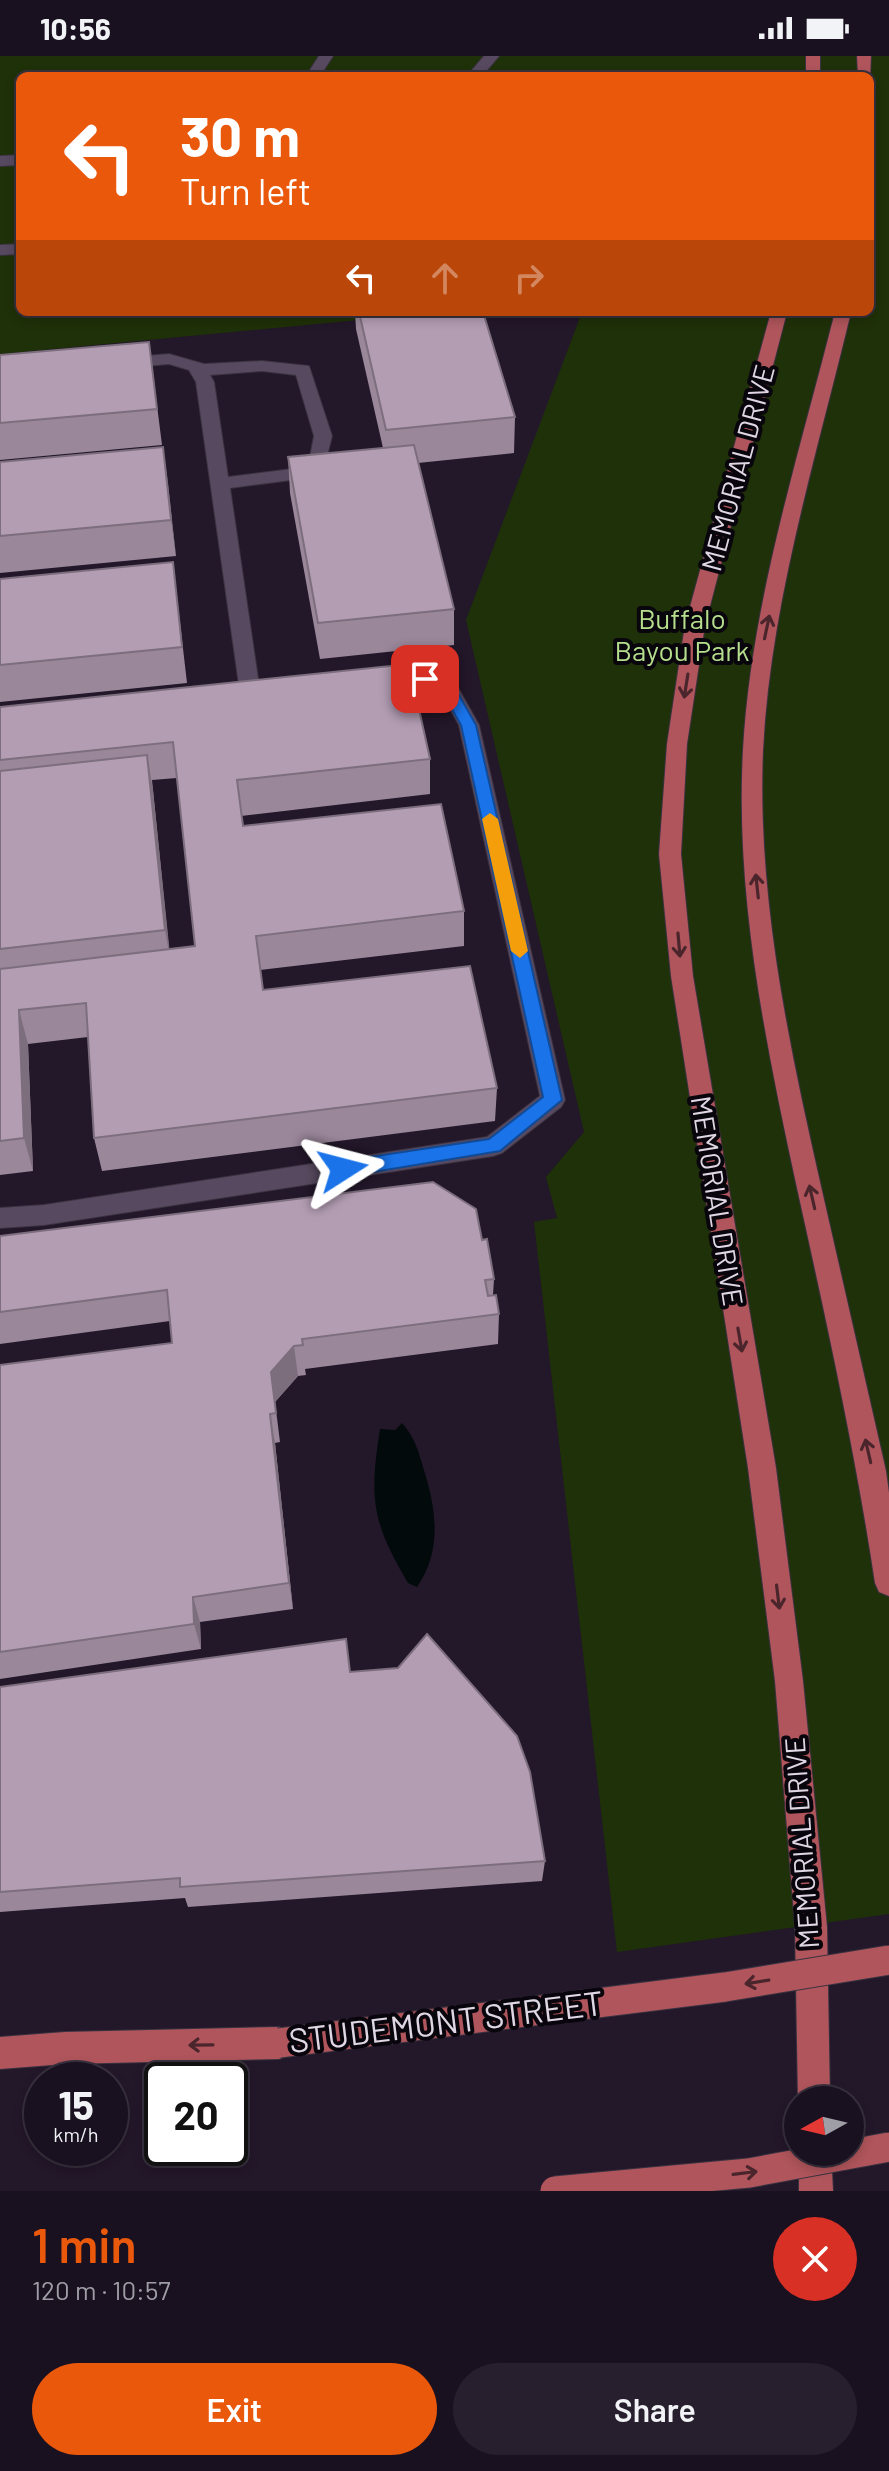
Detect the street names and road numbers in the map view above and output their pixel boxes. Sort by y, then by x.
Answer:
street label: MEMORIAL DRIVE [693,361,781,575]
street label: MEMORIAL DRIVE [685,1093,751,1308]
street label: MEMORIAL DRIVE [777,1736,825,1950]
street label: STUDEMONT STREET [286,1981,605,2060]

